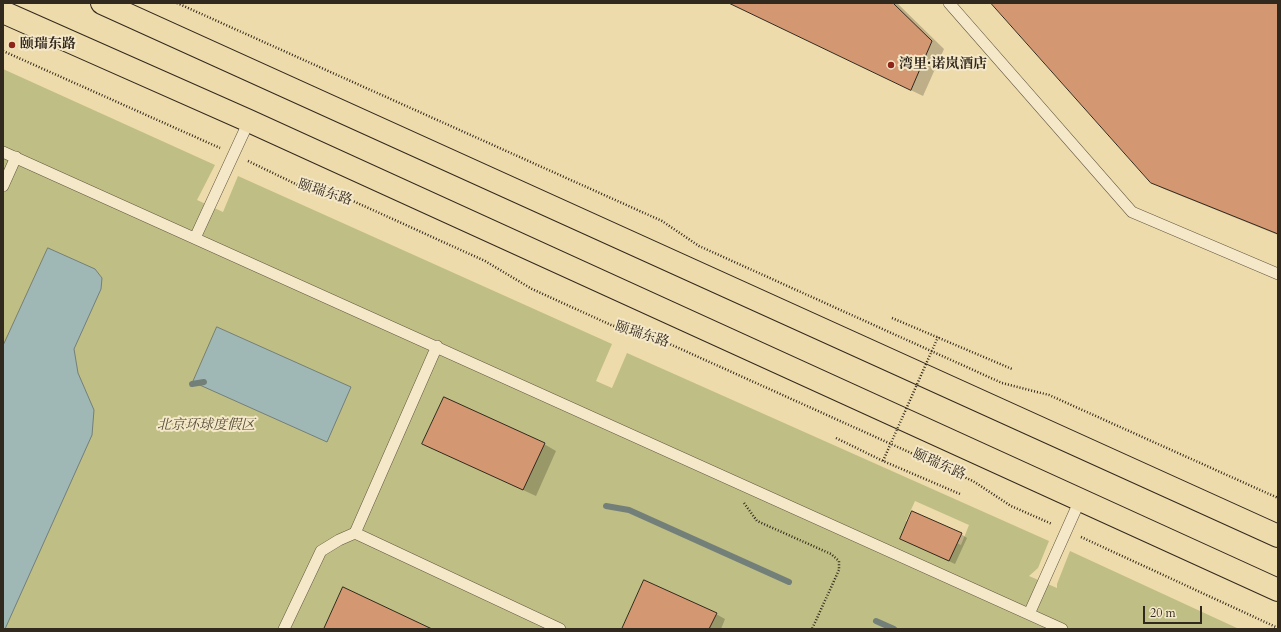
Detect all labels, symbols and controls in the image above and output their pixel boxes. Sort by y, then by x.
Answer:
place label: 颐瑞东路 [20,37,76,53]
marker: 颐瑞东路 [7,40,17,50]
place label: 湾里·诺岚酒店 [899,57,987,73]
marker: 湾里·诺岚酒店 [886,60,896,70]
street label: 颐瑞东路 [296,176,354,210]
street label: 颐瑞东路 [613,318,671,352]
park label: 北京环球度假区 [157,418,255,434]
street label: 颐瑞东路 [910,446,968,484]
scale bar [1145,598,1204,624]
text: 20 m [1150,605,1176,621]

